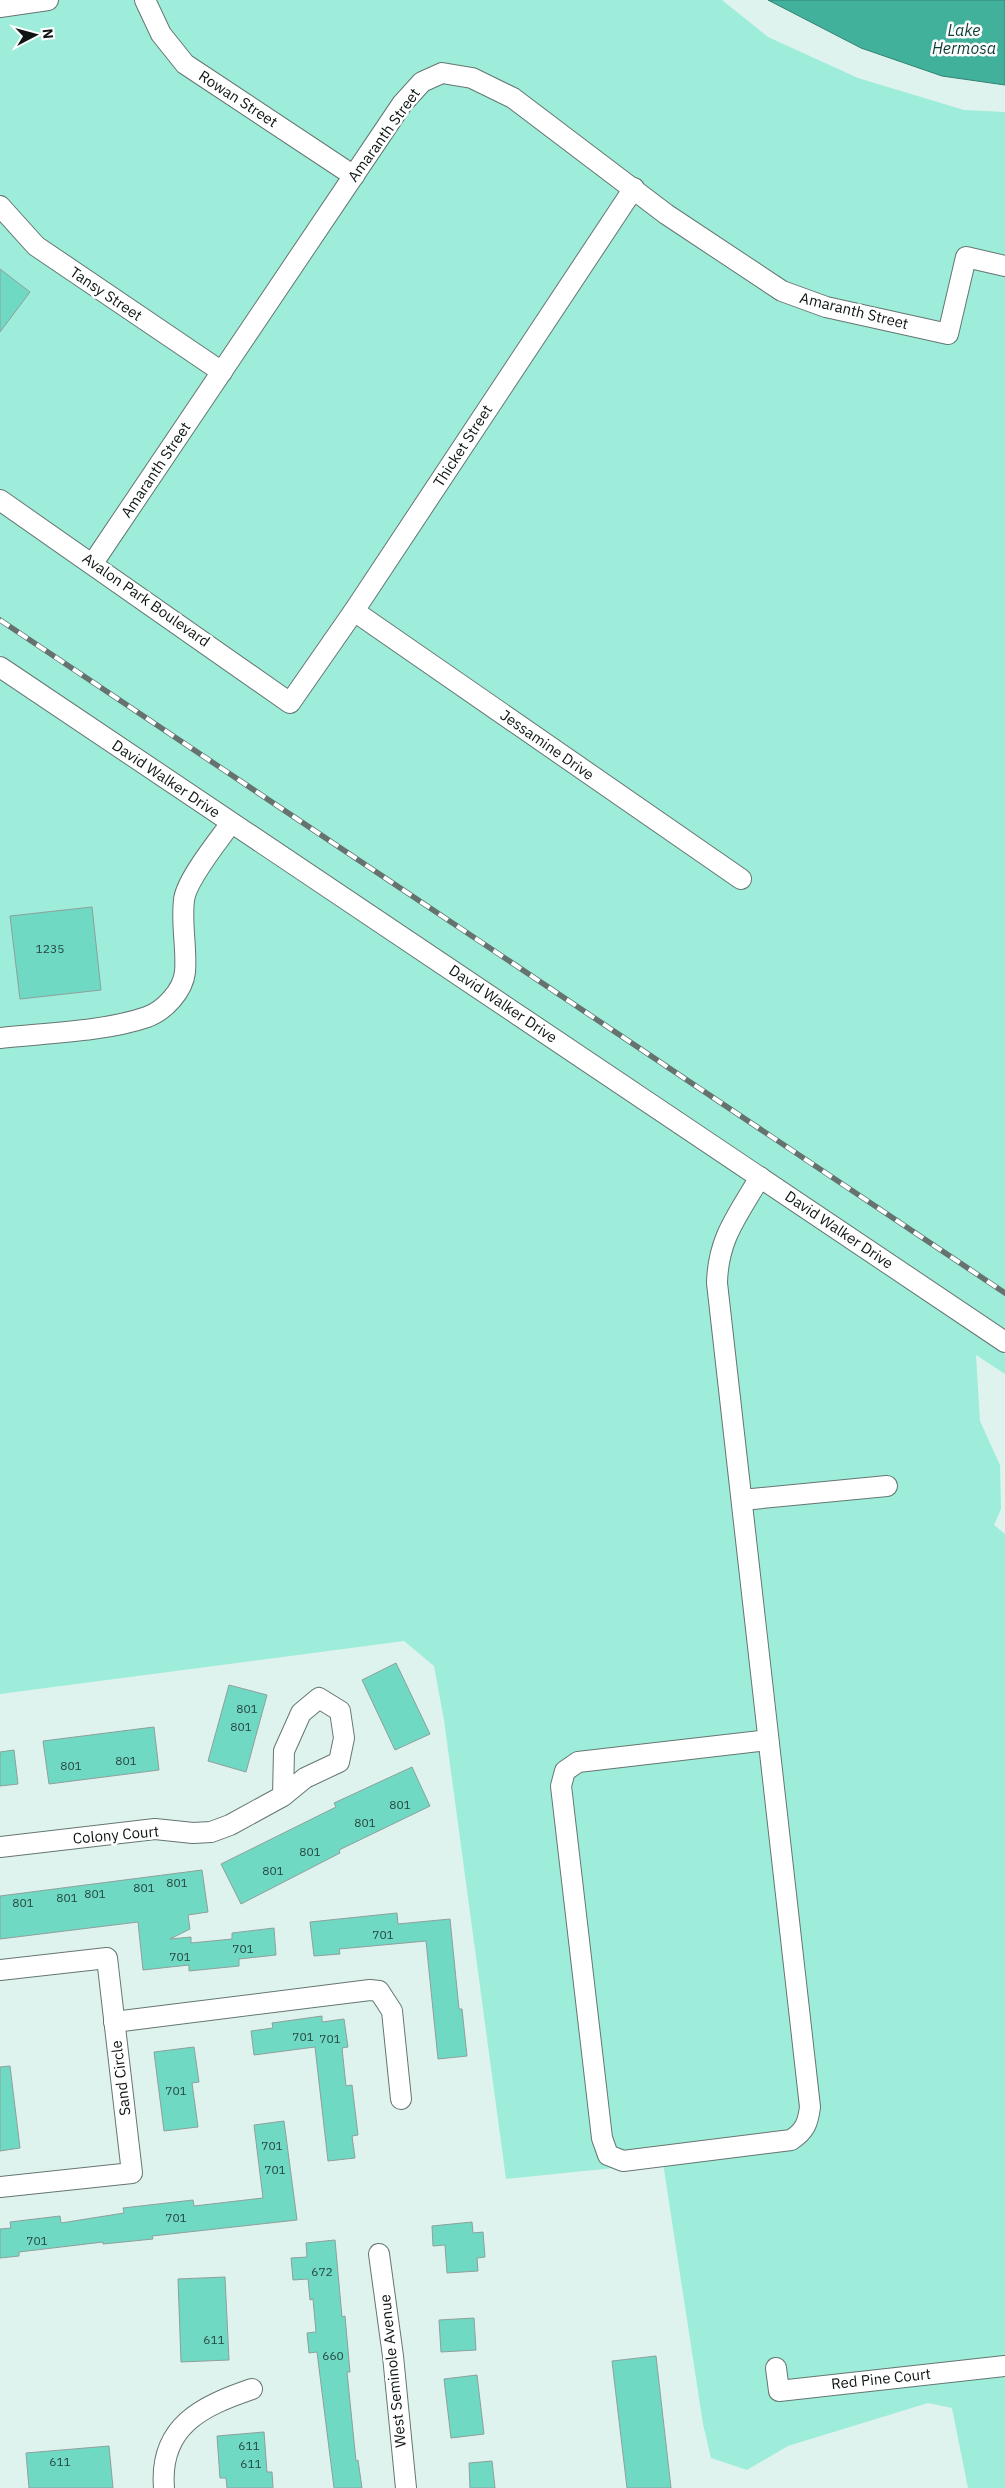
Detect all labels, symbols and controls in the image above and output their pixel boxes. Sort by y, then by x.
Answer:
north arrow [10,10,60,60]
water label: Lake Hermosa [932,20,996,58]
text: N [38,28,57,40]
street label: Rowan Street [195,66,281,131]
street label: Amaranth Street [343,84,424,185]
street label: Tansy Street [66,262,146,325]
street label: Amaranth Street [798,288,910,333]
street label: Thicket Street [429,401,496,490]
street label: Amaranth Street [117,418,195,521]
street label: Avalon Park Boulevard [79,548,214,651]
street label: Jessamine Drive [497,705,598,784]
street label: David Walker Drive [109,735,224,822]
house number: 1235 [36,941,64,956]
street label: David Walker Drive [446,960,561,1047]
street label: David Walker Drive [782,1186,897,1273]
house number: 801 [236,1701,258,1716]
house number: 801 [230,1719,252,1734]
house number: 801 [115,1753,137,1768]
house number: 801 [60,1758,82,1773]
house number: 801 [389,1797,411,1812]
house number: 801 [354,1815,376,1830]
street label: Colony Court [72,1821,160,1848]
house number: 801 [299,1844,321,1859]
house number: 801 [262,1863,284,1878]
house number: 801 [166,1875,188,1890]
house number: 801 [133,1880,155,1895]
house number: 801 [84,1886,106,1901]
house number: 801 [56,1890,78,1905]
house number: 801 [12,1895,34,1910]
house number: 701 [372,1927,394,1942]
house number: 701 [232,1941,254,1956]
house number: 701 [169,1949,191,1964]
house number: 701 [292,2029,314,2044]
house number: 701 [319,2031,341,2046]
street label: Sand Circle [106,2039,135,2117]
house number: 701 [165,2083,187,2098]
house number: 701 [261,2138,283,2153]
house number: 701 [264,2162,286,2177]
house number: 701 [165,2210,187,2225]
house number: 701 [26,2233,48,2248]
house number: 672 [311,2264,333,2279]
street label: West Seminole Avenue [375,2293,410,2449]
house number: 611 [203,2332,225,2347]
house number: 660 [322,2348,344,2363]
street label: Red Pine Court [830,2364,932,2393]
house number: 611 [238,2438,260,2453]
house number: 611 [49,2454,71,2469]
house number: 611 [240,2456,262,2471]

